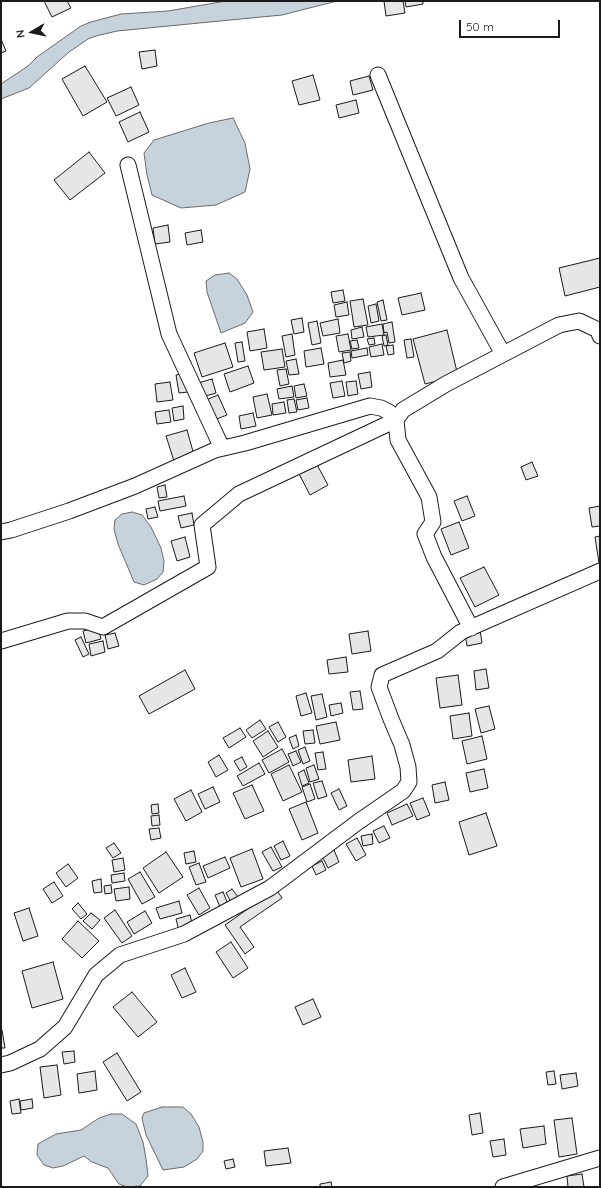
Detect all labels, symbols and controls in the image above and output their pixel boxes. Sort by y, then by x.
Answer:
north arrow [12,12,52,52]
scale bar [461,12,562,38]
text: 50 m [466,19,494,34]
text: N [13,29,28,39]

